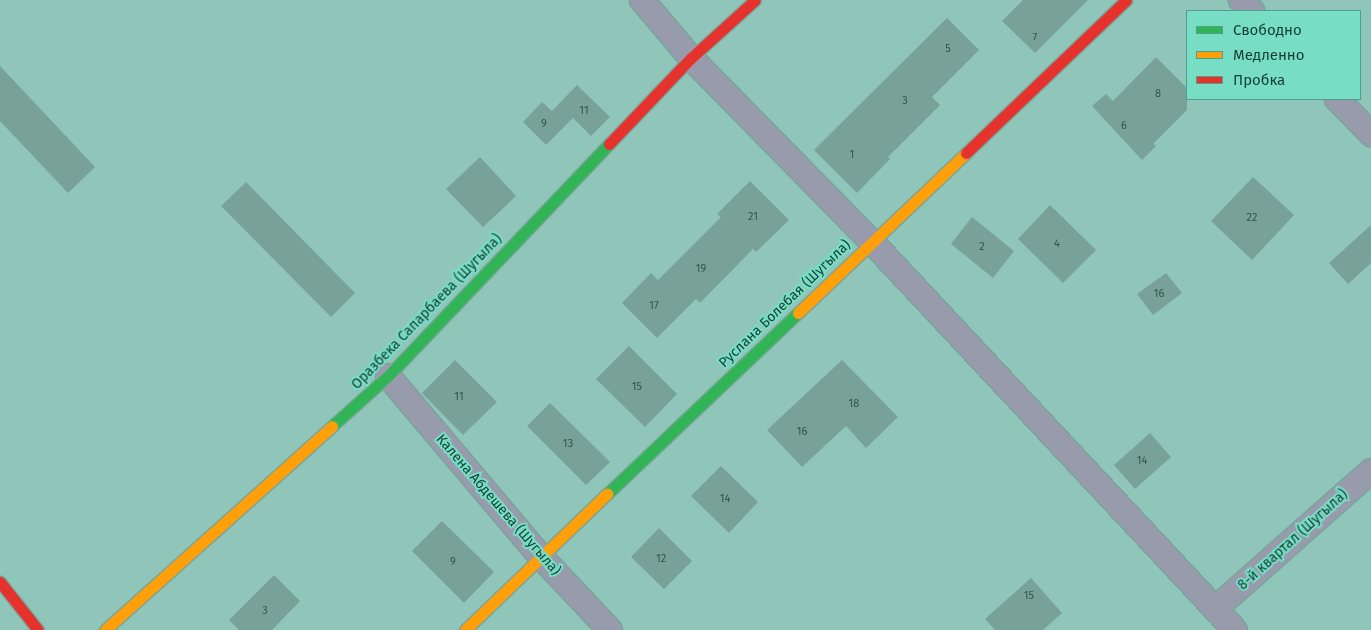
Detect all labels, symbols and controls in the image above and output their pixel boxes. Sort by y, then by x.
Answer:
legend [1186,10,1361,100]
text: Свободно [1233,21,1302,39]
house number: 7 [1033,31,1037,45]
house number: 5 [945,42,951,56]
text: Медленно [1233,46,1305,64]
text: Пробка [1233,71,1285,89]
house number: 8 [1155,87,1161,101]
house number: 3 [902,94,908,108]
house number: 11 [579,104,589,118]
house number: 9 [541,117,547,131]
house number: 6 [1121,119,1127,133]
house number: 1 [850,148,854,162]
house number: 21 [748,210,758,224]
house number: 22 [1247,211,1257,225]
street label: Оразбека Сапарбаева (Шугыла) [348,231,506,393]
street label: Руслана Болебая (Шугыла) [716,237,854,371]
house number: 4 [1054,237,1060,251]
house number: 2 [979,240,985,254]
house number: 19 [696,262,706,276]
house number: 16 [1154,287,1164,301]
house number: 17 [649,299,659,313]
house number: 15 [632,380,642,394]
house number: 11 [454,390,464,404]
house number: 18 [849,397,859,411]
house number: 16 [797,425,807,439]
street label: Калена Абдешева (Шугыла) [432,431,564,579]
house number: 13 [563,437,573,451]
house number: 14 [1137,454,1147,468]
street label: 8-й квартал (Шугыла) [1235,486,1351,594]
house number: 14 [720,492,730,506]
house number: 12 [656,552,666,566]
house number: 9 [450,555,456,569]
house number: 15 [1024,589,1034,603]
house number: 3 [262,604,268,618]

